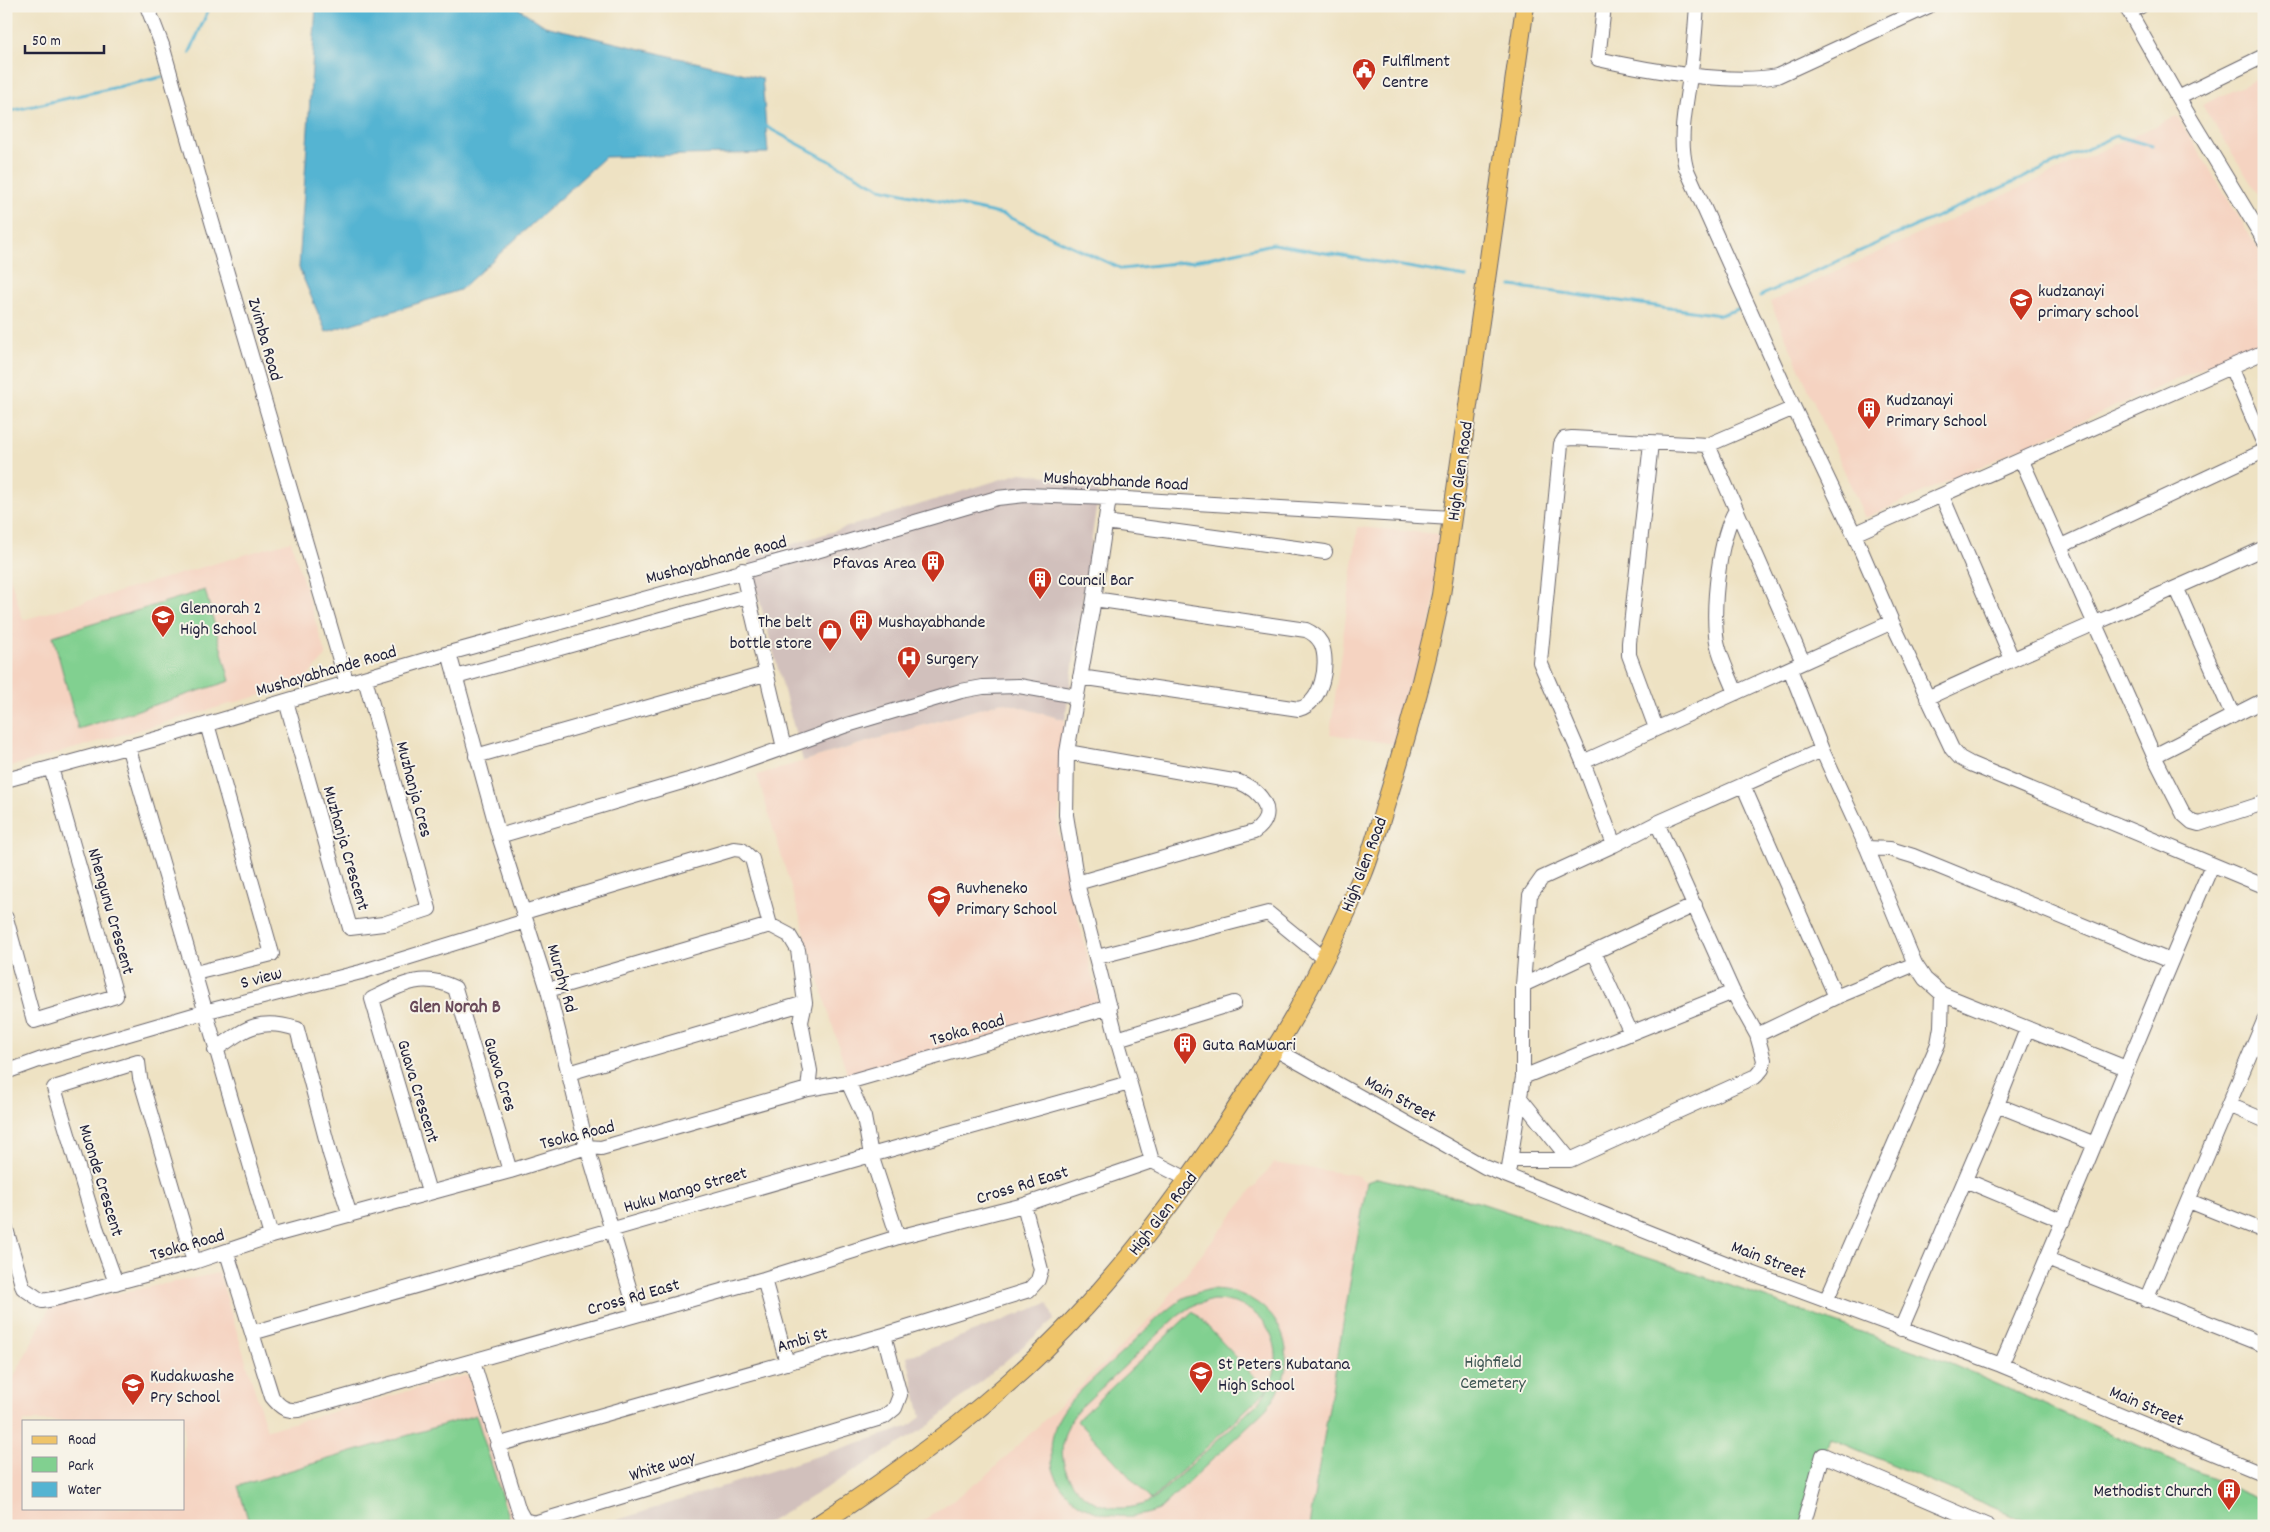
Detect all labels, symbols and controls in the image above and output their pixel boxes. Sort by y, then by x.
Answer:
scale bar [25,22,104,54]
text: 50 m [32,31,61,53]
place label: Fulfilment Centre [1382,50,1450,96]
public building icon: Fulfilment Centre [1351,57,1377,91]
place label: kudzanayi primary school [2038,280,2139,326]
school or university icon: kudzanayi primary school [2008,287,2034,321]
street label: Zvimba Road [240,295,287,384]
place label: Kudzanayi Primary School [1886,389,1987,435]
building icon: Kudzanayi Primary School [1856,396,1882,430]
street label: High Glen Road [1442,420,1481,523]
street label: Mushayabhande Road [1043,466,1189,499]
street label: Mushayabhande Road [643,531,790,592]
building icon: Pfavas Area [920,549,946,583]
place label: Pfavas Area [833,552,917,577]
building icon: Council Bar [1027,566,1053,600]
place label: Council Bar [1058,569,1134,594]
place label: Glennorah 2 High School [180,597,261,643]
school or university icon: Glennorah 2 High School [150,604,176,638]
building icon: Mushayabhande [848,608,874,642]
place label: The belt bottle store [730,611,812,657]
place label: Mushayabhande [878,611,986,636]
shop icon: The belt bottle store [817,618,843,652]
street label: Mushayabhande Road [253,640,400,704]
hospital icon: Surgery [896,645,922,679]
place label: Surgery [926,648,979,673]
street label: Muzhanja Cres [388,739,437,840]
street label: Muzhanja Crescent [315,783,374,914]
street label: High Glen Road [1336,814,1395,916]
street label: Nhengunu Crescent [80,846,140,978]
place label: Ruvheneko Primary School [956,877,1057,923]
school or university icon: Ruvheneko Primary School [926,884,952,918]
street label: Murphy Rd [539,942,582,1016]
street label: S view [238,962,285,997]
district label: Glen Norah B [409,995,501,1022]
street label: Tsoka Road [928,1009,1008,1054]
building icon: Guta RaMwari [1172,1031,1198,1065]
place label: Guta RaMwari [1202,1034,1296,1059]
street label: Guava Cres [475,1035,522,1115]
street label: Guava Crescent [389,1037,444,1147]
street label: Main Street [1359,1070,1440,1130]
street label: Tsoka Road [538,1115,618,1158]
street label: Muonde Crescent [71,1121,129,1240]
street label: Cross Rd East [974,1160,1072,1212]
street label: Huku Mango Street [621,1162,751,1221]
street label: High Glen Road [1123,1167,1205,1262]
street label: Tsoka Road [148,1224,228,1269]
street label: Main Street [1727,1236,1810,1287]
street label: Cross Rd East [585,1273,683,1324]
street label: Ambi St [774,1322,831,1361]
park label: Highfield Cemetery [1460,1351,1527,1397]
place label: St Peters Kubatana High School [1218,1353,1350,1399]
school or university icon: St Peters Kubatana High School [1188,1360,1214,1394]
place label: Kudakwashe Pry School [150,1365,234,1411]
school or university icon: Kudakwashe Pry School [120,1372,146,1406]
street label: Main Street [2105,1380,2187,1434]
legend [22,1420,185,1510]
text: Road [68,1430,96,1452]
street label: White way [627,1445,700,1489]
text: Park [68,1456,94,1478]
building icon: Methodist Church [2216,1477,2242,1511]
text: Water [68,1480,102,1502]
place label: Methodist Church [2094,1480,2212,1505]

